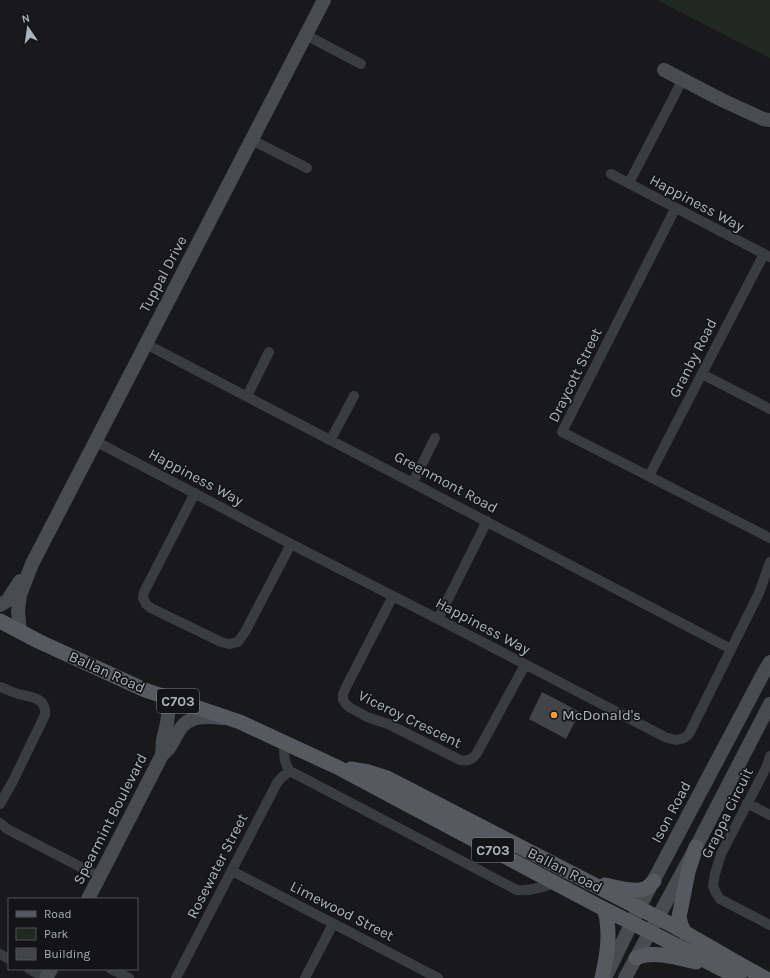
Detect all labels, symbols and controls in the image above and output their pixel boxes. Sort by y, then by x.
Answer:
north arrow [8,8,48,48]
text: N [21,12,31,26]
street label: Happiness Way [647,171,747,235]
street label: Tuppal Drive [135,233,191,315]
street label: Granby Road [665,315,721,401]
street label: Draycott Street [544,325,606,425]
street label: Happiness Way [146,445,246,509]
street label: Greenmont Road [391,447,501,517]
street label: Happiness Way [433,594,533,658]
street label: Ballan Road [66,647,148,697]
street label: Viceroy Crescent [355,686,465,752]
road number: C703 [157,689,199,713]
place label: McDonald's [562,706,641,724]
marker: McDonald's [549,710,559,720]
street label: Spearmint Boulevard [69,750,151,888]
street label: Grappa Circuit [697,764,757,861]
street label: Ison Road [647,778,695,846]
street label: Rosewater Street [183,810,251,922]
road number: C703 [472,838,514,862]
street label: Ballan Road [525,844,605,896]
street label: Limewood Street [287,877,397,945]
legend [8,898,138,970]
text: Road [44,907,72,921]
text: Park [44,927,69,941]
text: Building [44,947,91,961]

